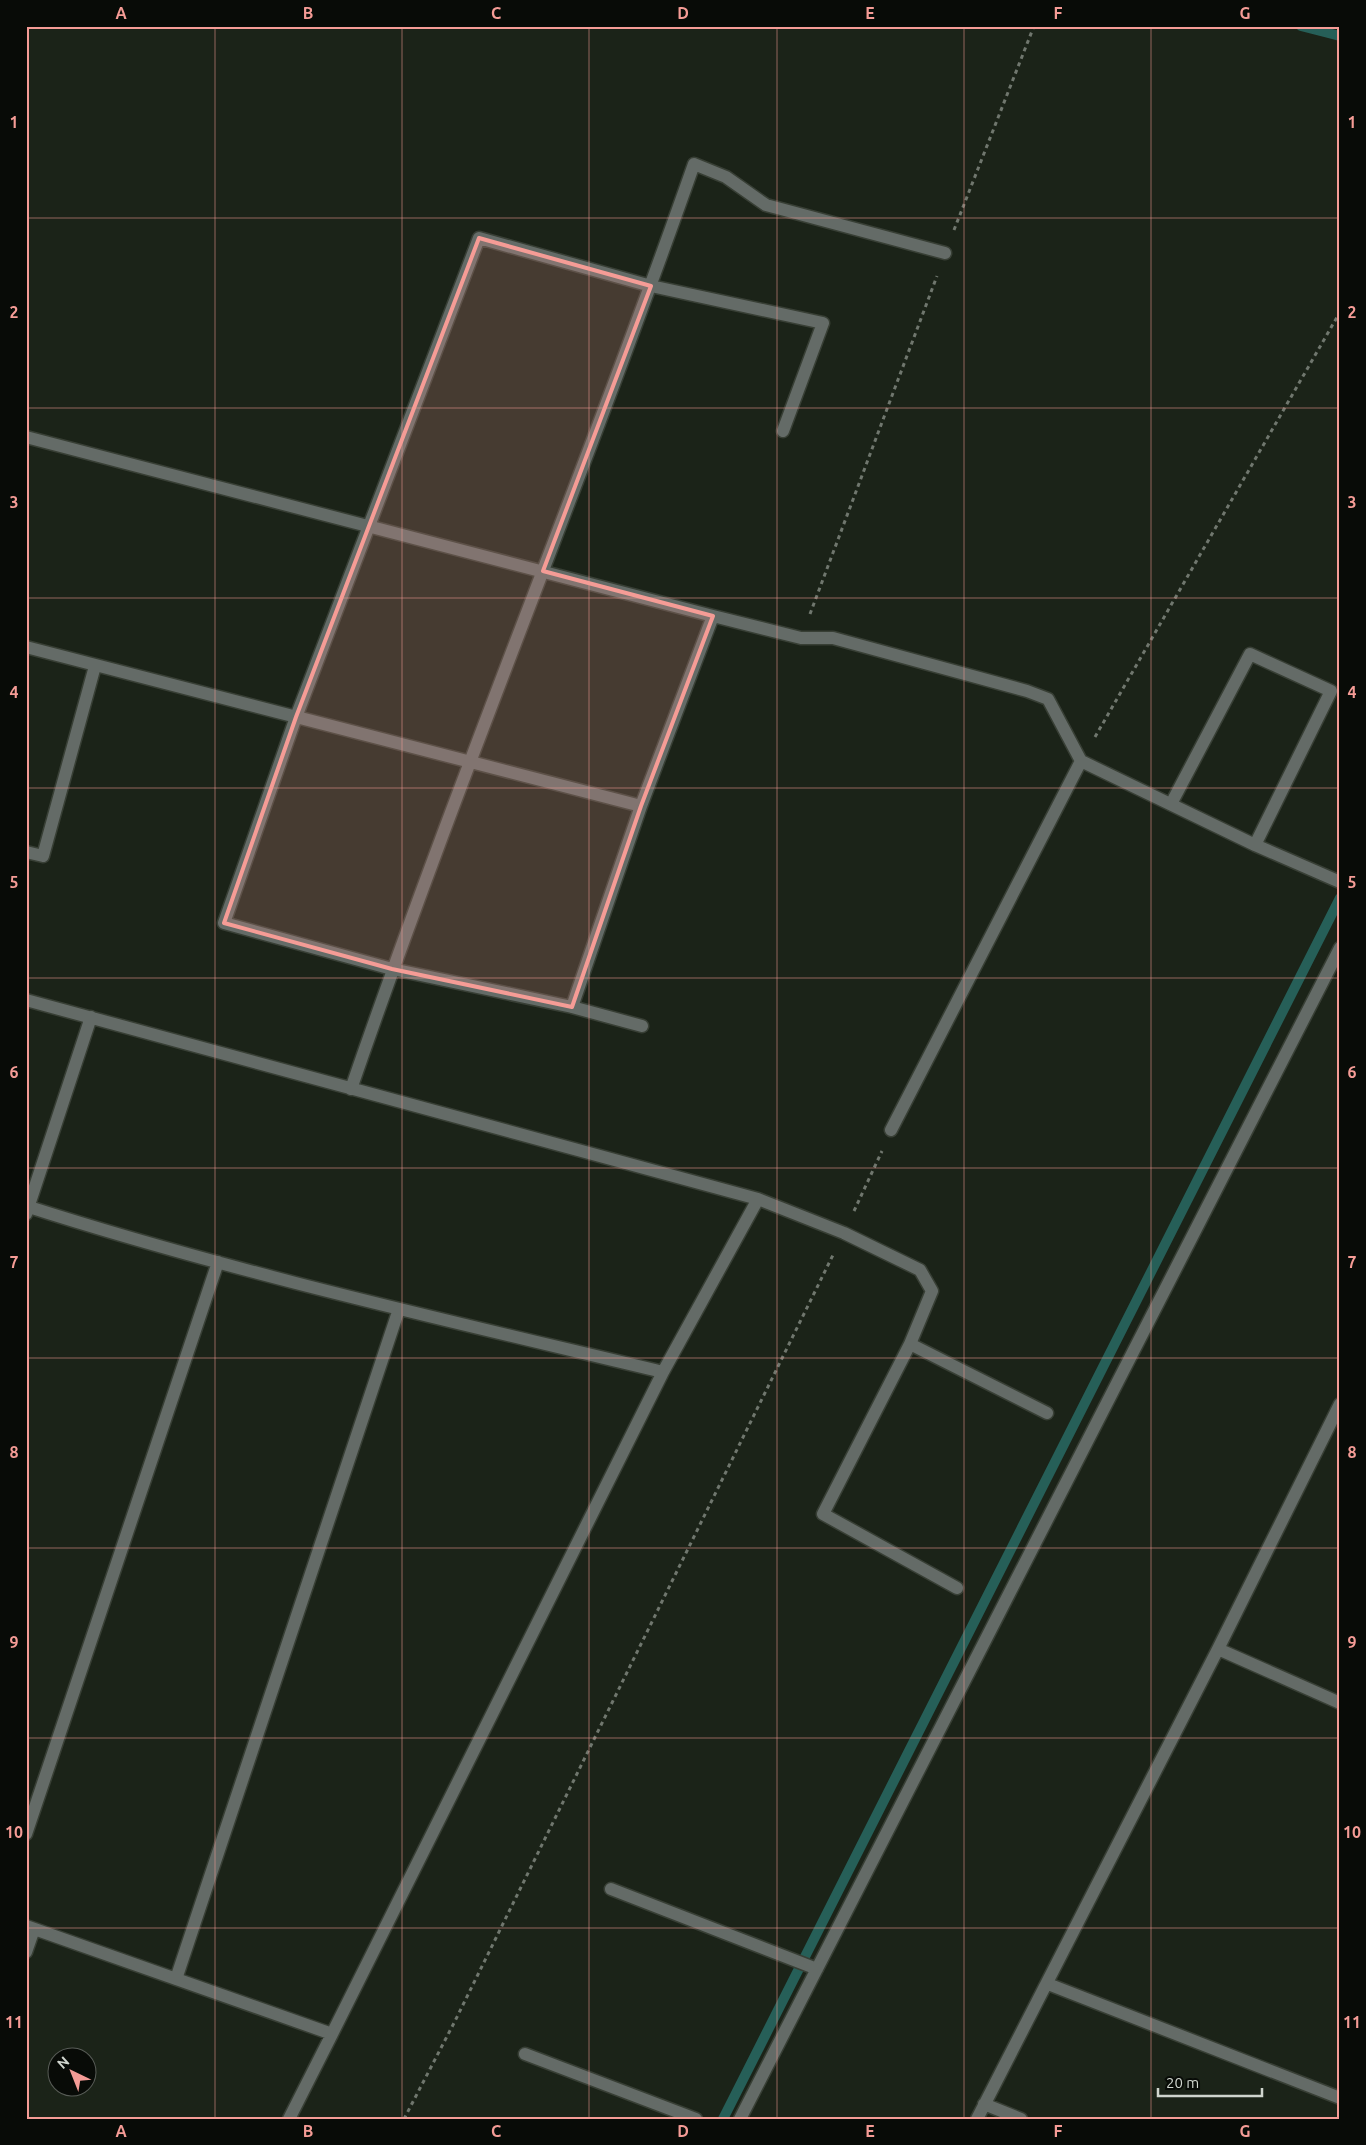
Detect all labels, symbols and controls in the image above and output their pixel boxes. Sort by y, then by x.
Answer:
text: A [115,4,127,22]
text: B [303,4,313,22]
text: C [491,4,501,22]
text: D [677,4,689,22]
text: E [865,4,875,22]
text: F [1054,4,1063,22]
text: G [1239,4,1251,22]
text: 1 [9,113,19,131]
text: 1 [1347,113,1357,131]
text: 2 [9,303,19,321]
text: 2 [1347,303,1357,321]
text: 3 [9,493,19,511]
text: 3 [1347,493,1357,511]
text: 4 [9,683,19,701]
text: 4 [1347,683,1357,701]
text: 5 [9,873,19,891]
text: 5 [1347,873,1357,891]
text: 6 [9,1063,19,1081]
text: 6 [1347,1063,1357,1081]
text: 7 [9,1253,19,1271]
text: 7 [1347,1253,1357,1271]
text: 8 [9,1443,19,1461]
text: 8 [1347,1443,1357,1461]
text: 9 [9,1633,19,1651]
text: 9 [1347,1633,1357,1651]
text: 10 [5,1823,23,1841]
text: 10 [1343,1823,1361,1841]
text: 11 [5,2013,23,2031]
text: 11 [1343,2013,1361,2031]
north arrow [48,2048,98,2098]
text: N [54,2053,72,2072]
scale bar [1158,2065,1262,2097]
text: 20 m [1166,2074,1199,2091]
text: A [115,2122,127,2140]
text: B [303,2122,313,2140]
text: C [491,2122,501,2140]
text: D [677,2122,689,2140]
text: E [865,2122,875,2140]
text: F [1054,2122,1063,2140]
text: G [1239,2122,1251,2140]

